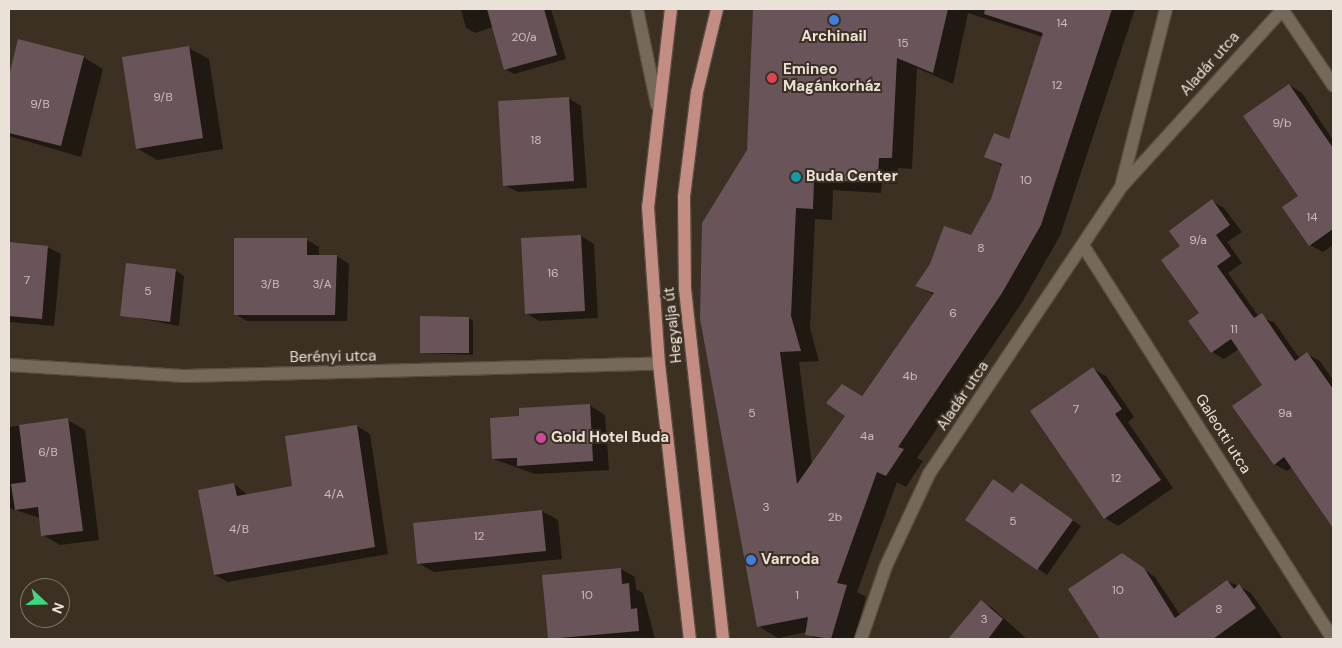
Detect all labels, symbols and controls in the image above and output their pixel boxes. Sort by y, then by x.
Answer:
marker: Archinail [828,14,840,26]
house number: 14 [1056,17,1068,31]
place label: Archinail [801,28,867,46]
street label: Aladár utca [1177,28,1243,100]
house number: 20/a [511,31,537,45]
house number: 15 [897,37,909,51]
place label: Emineo Magánkorház [783,60,881,95]
marker: Emineo Magánkorház [765,71,779,85]
house number: 12 [1052,79,1062,93]
house number: 9/B [153,91,173,105]
house number: 9/B [30,98,50,112]
house number: 9/b [1272,117,1292,131]
house number: 18 [530,134,542,148]
place label: Buda Center [806,168,898,186]
marker: Buda Center [790,171,802,183]
house number: 10 [1020,174,1032,188]
house number: 14 [1306,211,1318,225]
house number: 9/a [1189,234,1207,248]
house number: 8 [977,242,985,256]
house number: 16 [547,267,559,281]
house number: 7 [24,274,30,288]
house number: 3/B [260,278,280,292]
house number: 3/A [312,278,332,292]
house number: 5 [144,285,152,299]
street label: Hegyalja út [660,286,686,364]
house number: 6 [949,307,957,321]
house number: 11 [1230,323,1238,337]
street label: Berényi utca [290,347,376,367]
street label: Aladár utca [933,358,993,434]
house number: 4b [903,370,917,384]
street label: Galeotti utca [1191,391,1255,477]
house number: 7 [1073,403,1079,417]
house number: 5 [748,407,756,421]
house number: 9a [1278,407,1292,421]
place label: Gold Hotel Buda [551,429,669,447]
house number: 4a [860,430,874,444]
marker: Gold Hotel Buda [535,432,547,444]
house number: 6/B [38,446,58,460]
house number: 12 [1111,472,1121,486]
house number: 4/A [324,488,344,502]
house number: 3 [762,501,770,515]
house number: 2b [828,511,842,525]
house number: 5 [1009,515,1017,529]
house number: 4/B [229,523,249,537]
house number: 12 [474,530,484,544]
place label: Varroda [761,551,819,569]
marker: Varroda [745,554,757,566]
north arrow [20,578,70,628]
house number: 10 [1112,584,1124,598]
house number: 10 [581,589,593,603]
house number: 1 [795,589,799,603]
text: N [48,600,68,616]
house number: 8 [1215,603,1223,617]
house number: 3 [980,613,988,627]

